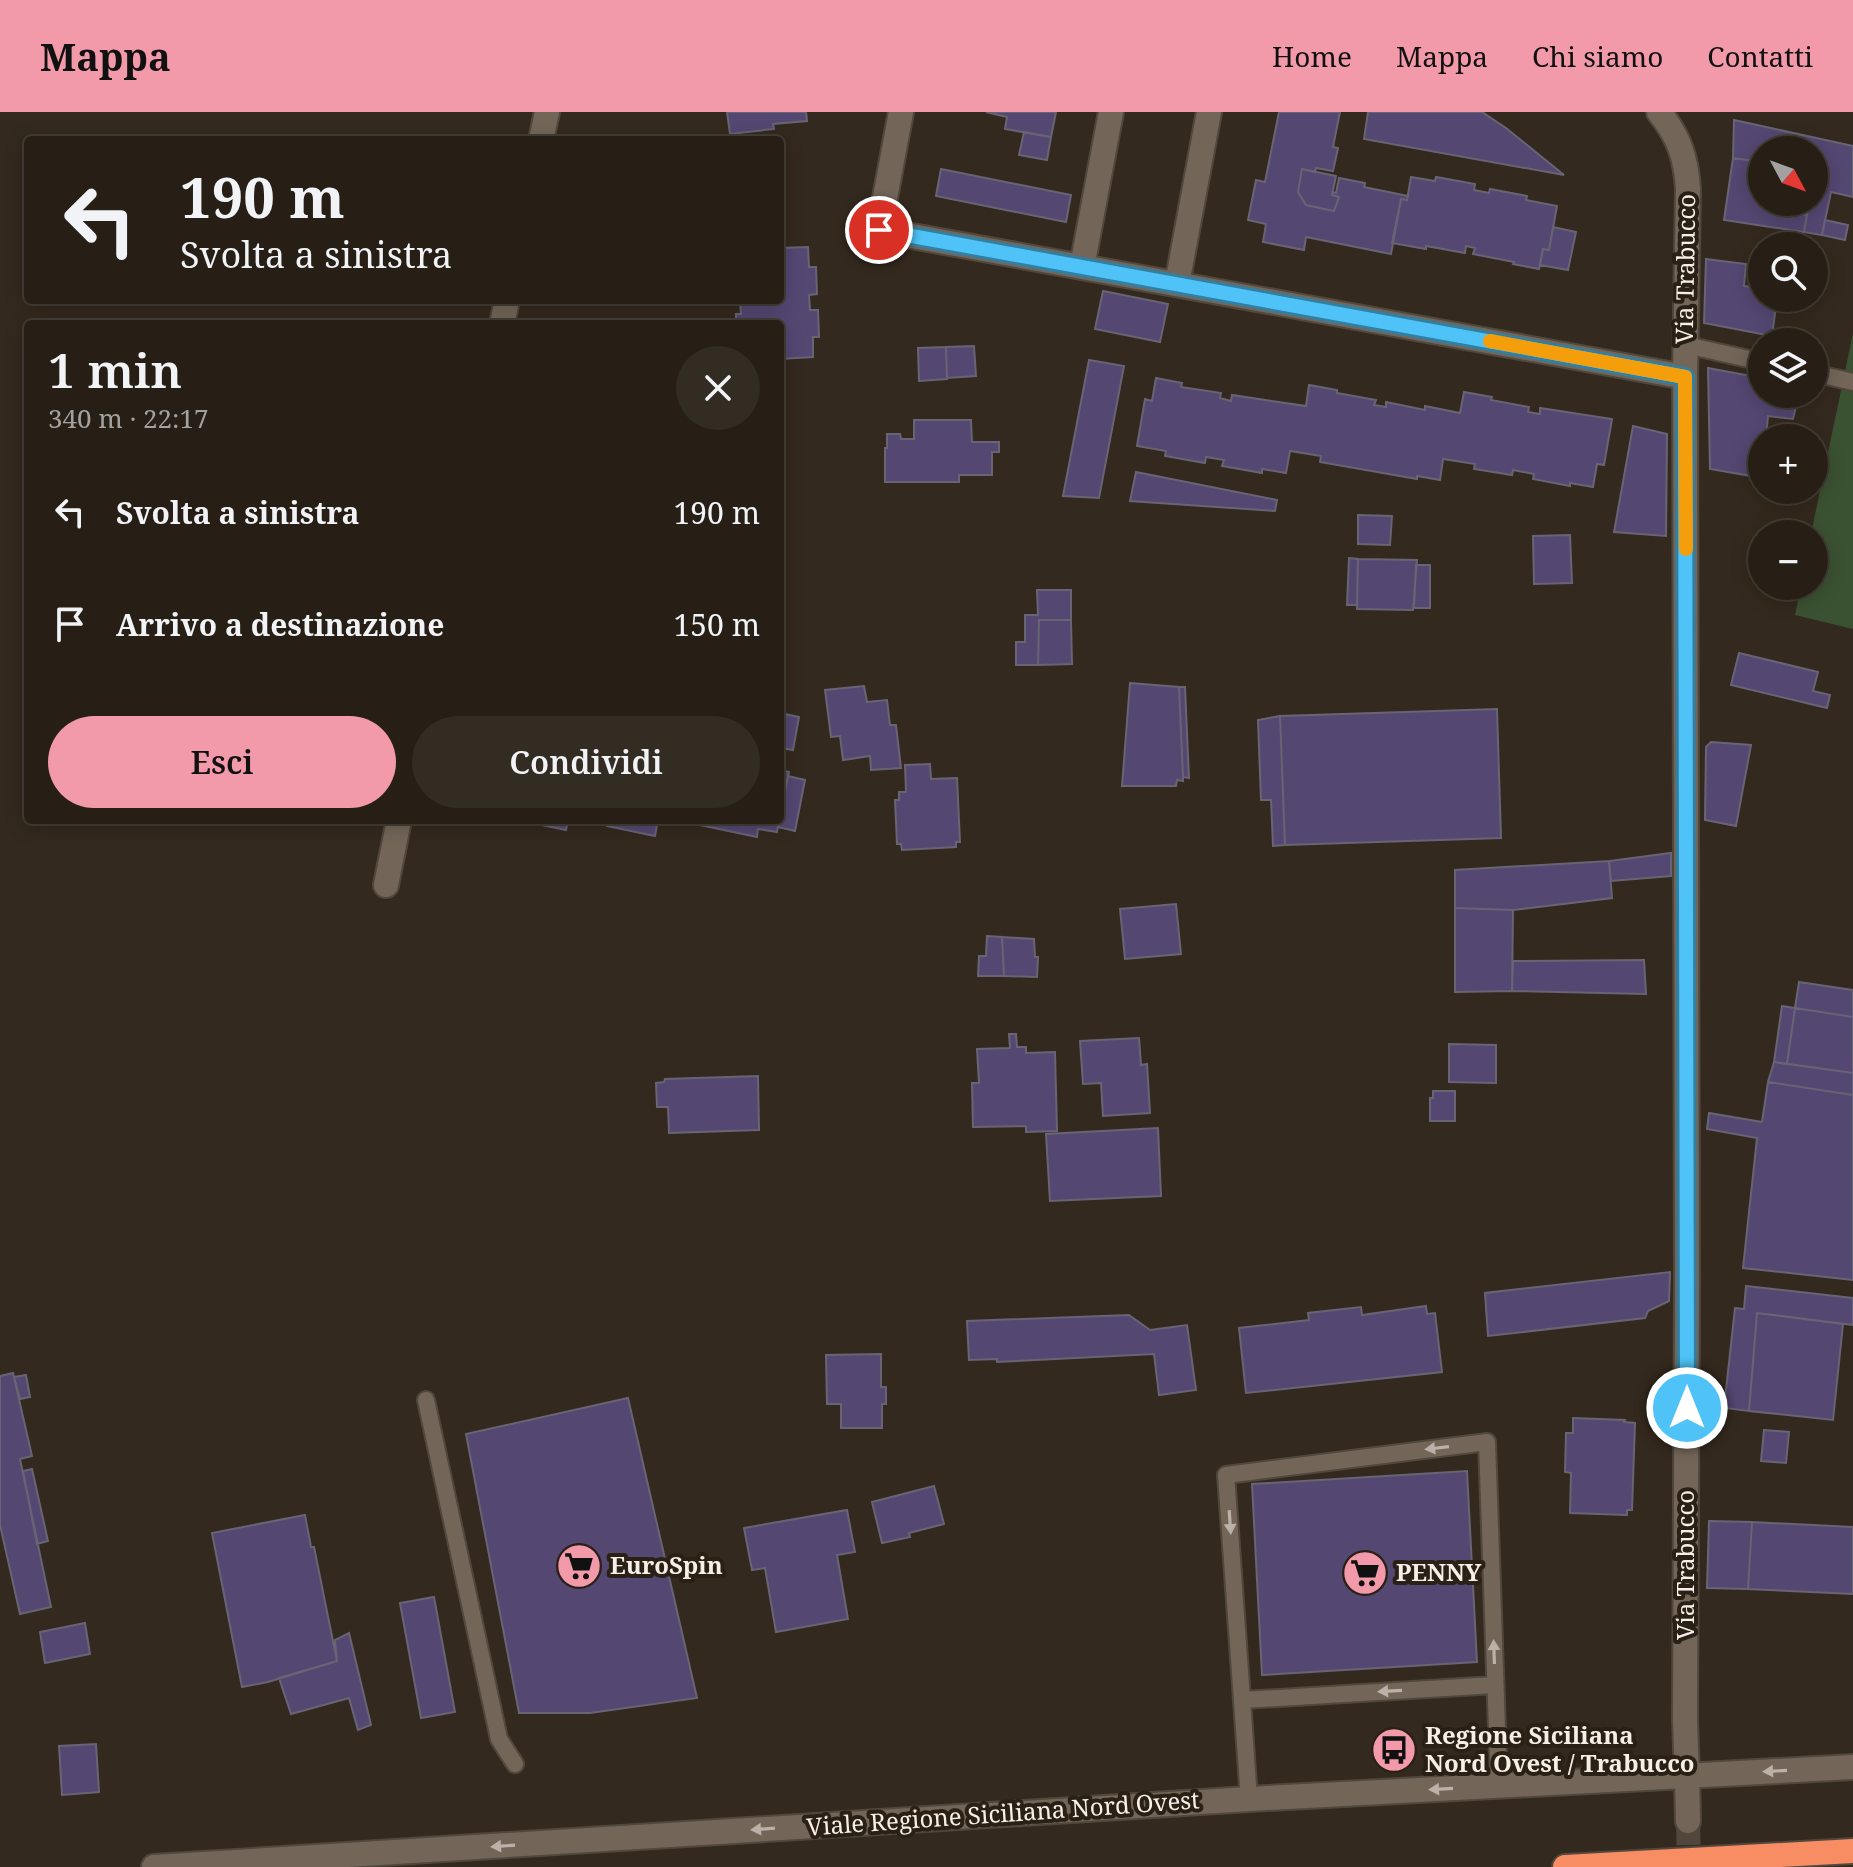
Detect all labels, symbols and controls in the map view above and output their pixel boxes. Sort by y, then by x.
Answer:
text: Mappa [40,30,171,82]
text: Home [1272,37,1352,75]
text: Mappa [1396,37,1488,75]
text: Chi siamo [1532,37,1663,75]
text: Contatti [1707,37,1813,75]
north arrow [1748,136,1828,216]
map controls [1748,136,1828,600]
text: 190 m [180,158,345,234]
icon: left [48,168,152,272]
street label: Via Trabucco [1667,194,1702,344]
pin [845,196,913,264]
icon: arrive [857,208,901,252]
text: Svolta a sinistra [180,230,452,279]
button: search [1748,232,1828,312]
button: layers [1748,328,1828,408]
text: 1 min [48,337,182,402]
button: close [676,346,760,430]
text: 340 m · 22:17 [48,400,209,436]
button: + [1748,424,1828,504]
icon: left [48,490,92,534]
text: Svolta a sinistra [116,492,360,533]
text: 190 m [674,492,760,533]
button: − [1748,520,1828,600]
icon: arrive [48,602,92,646]
text: Arrivo a destinazione [116,604,445,645]
text: 150 m [674,604,760,645]
button: Esci [48,716,396,808]
button: Condividi [412,716,760,808]
position arrow [1645,1366,1729,1450]
one-way arrow [1424,1442,1449,1455]
street label: Via Trabucco [1668,1490,1701,1640]
one-way arrow [1224,1510,1237,1535]
supermarket icon: EuroSpin [555,1542,603,1590]
place label: EuroSpin [610,1548,723,1581]
supermarket icon: PENNY [1341,1549,1389,1597]
place label: PENNY [1396,1555,1482,1588]
one-way arrow [1488,1639,1501,1664]
one-way arrow [1377,1685,1402,1698]
place label: Regione Siciliana Nord Ovest / Trabucco [1425,1718,1695,1779]
bus stop icon: Regione Siciliana Nord Ovest / Trabucco [1370,1726,1418,1774]
one-way arrow [1762,1765,1787,1778]
street label: Viale Regione Siciliana Nord Ovest [805,1782,1200,1843]
one-way arrow [1428,1782,1453,1795]
one-way arrow [750,1823,775,1836]
one-way arrow [490,1840,515,1853]

